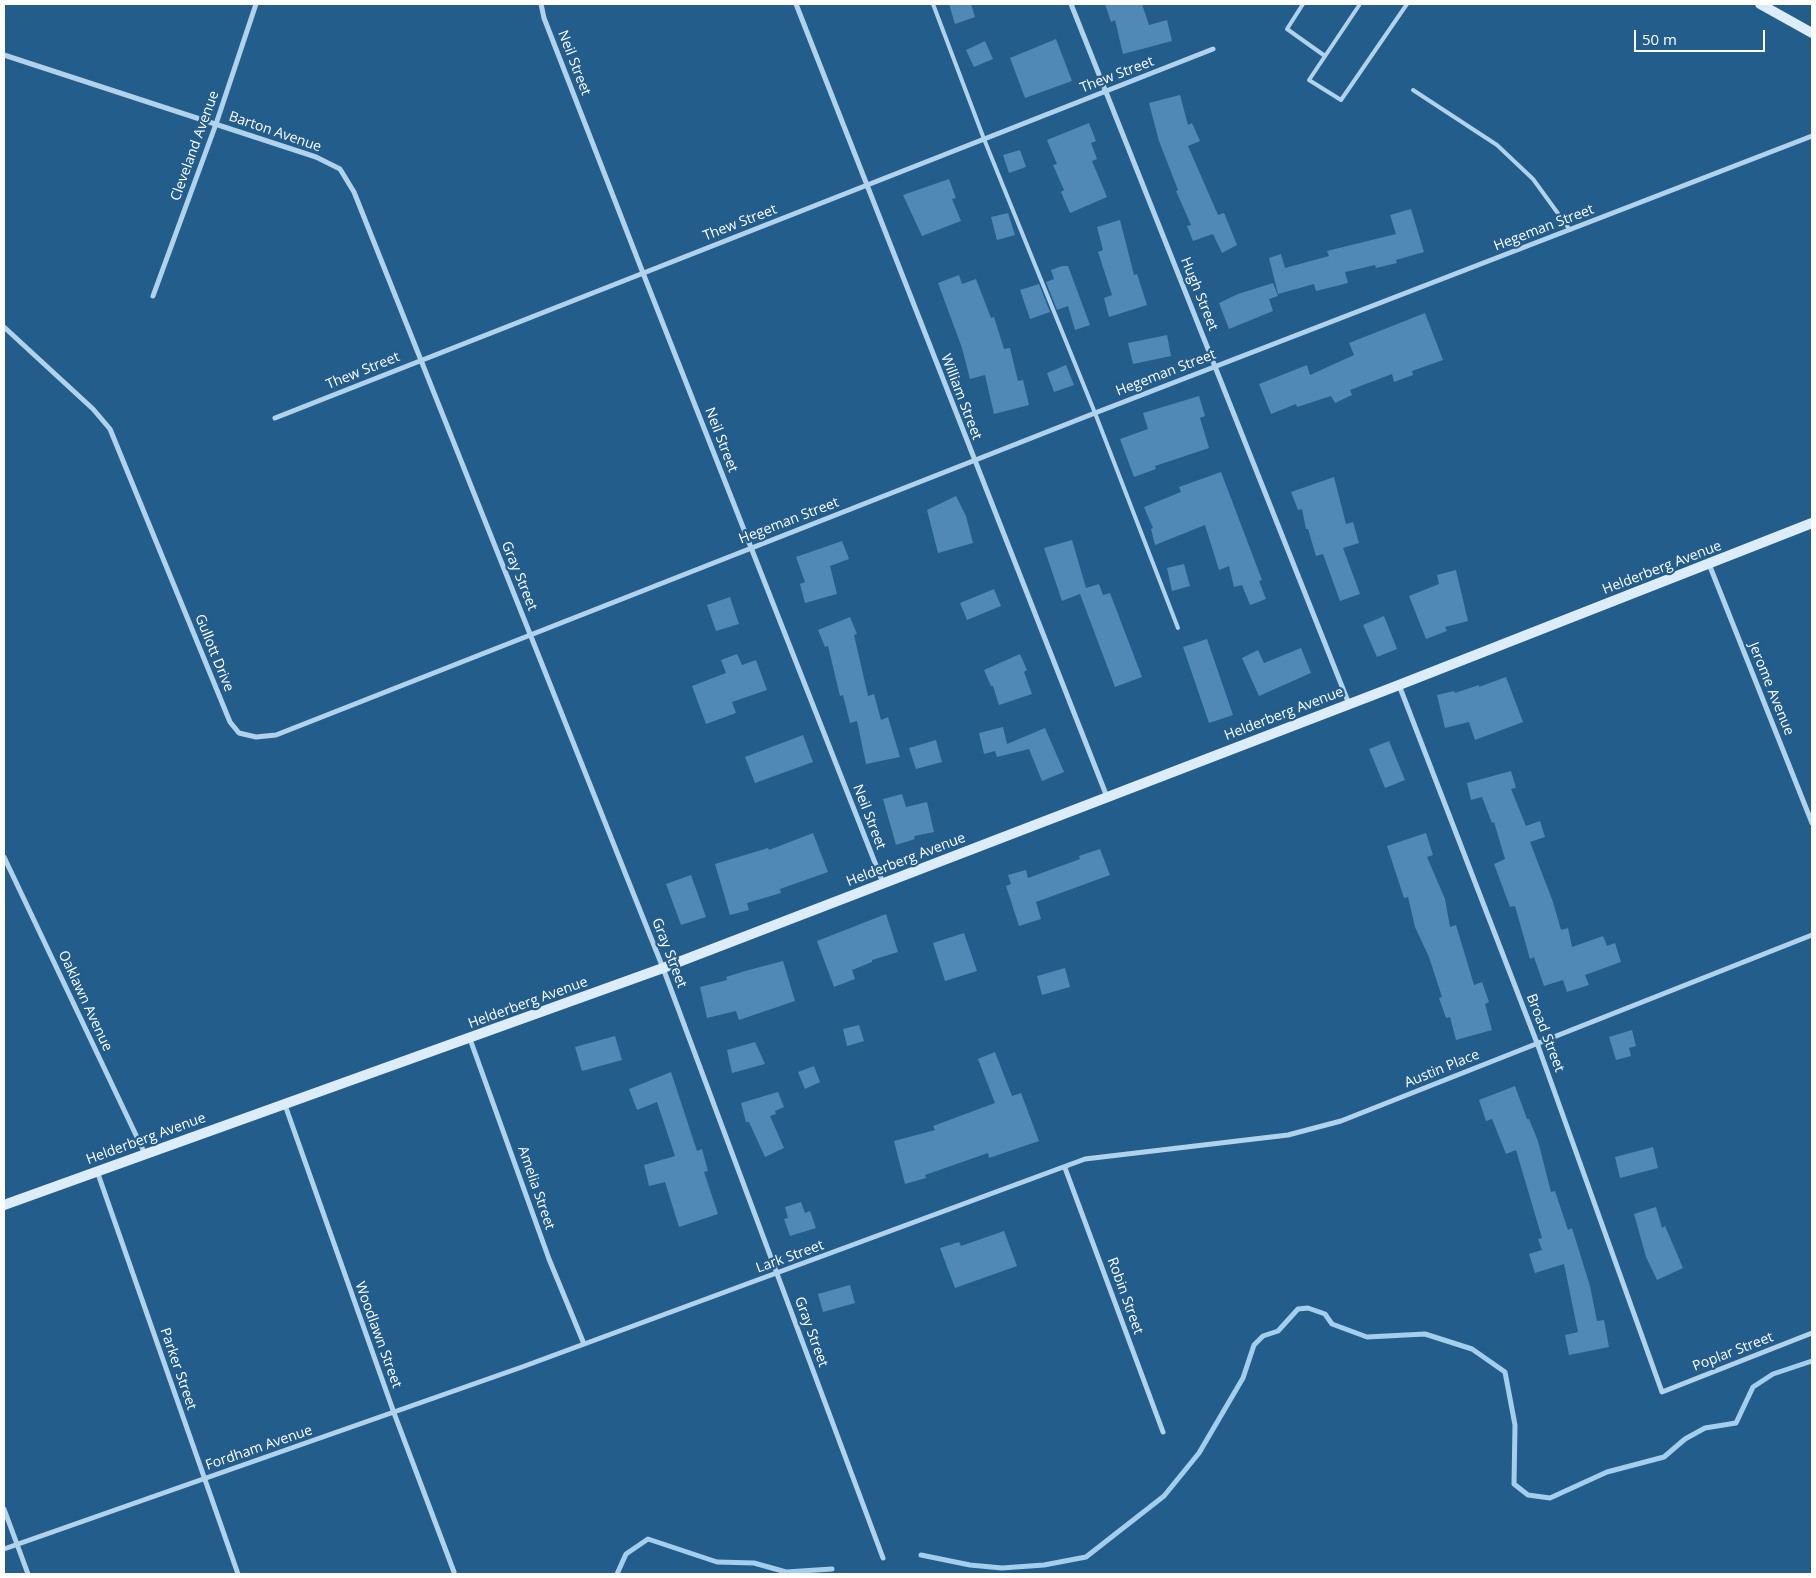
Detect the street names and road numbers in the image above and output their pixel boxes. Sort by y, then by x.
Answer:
street label: Neil Street [554,28,594,98]
street label: Thew Street [1078,53,1156,97]
street label: Cleveland Avenue [167,89,223,203]
street label: Barton Avenue [226,108,324,156]
street label: Thew Street [701,201,779,245]
street label: Hegeman Street [1492,201,1596,255]
street label: Hugh Street [1177,255,1221,333]
street label: Hegeman Street [1114,346,1218,400]
street label: Thew Street [324,349,402,393]
street label: William Street [937,352,985,442]
street label: Neil Street [701,405,741,475]
street label: Hegeman Street [737,494,841,548]
street label: Helderberg Avenue [1600,538,1724,598]
street label: Gray Street [497,539,541,613]
street label: Gullott Drive [191,612,237,694]
street label: Jerome Avenue [1745,640,1797,738]
street label: Helderberg Avenue [1222,684,1346,744]
street label: Neil Street [849,782,889,852]
street label: Helderberg Avenue [844,830,968,890]
street label: Gray Street [648,916,690,990]
street label: Oaklawn Avenue [54,948,116,1054]
street label: Helderberg Avenue [466,974,590,1032]
street label: Broad Street [1522,992,1568,1074]
street label: Austin Place [1402,1046,1482,1092]
street label: Helderberg Avenue [84,1110,208,1168]
street label: Amelia Street [514,1144,558,1232]
street label: Lark Street [754,1237,826,1277]
street label: Robin Street [1103,1255,1147,1337]
street label: Woodlawn Street [351,1280,405,1390]
street label: Gray Street [791,1295,831,1369]
street label: Parker Street [156,1326,200,1412]
street label: Poplar Street [1690,1329,1776,1375]
street label: Fordham Avenue [203,1422,315,1474]

